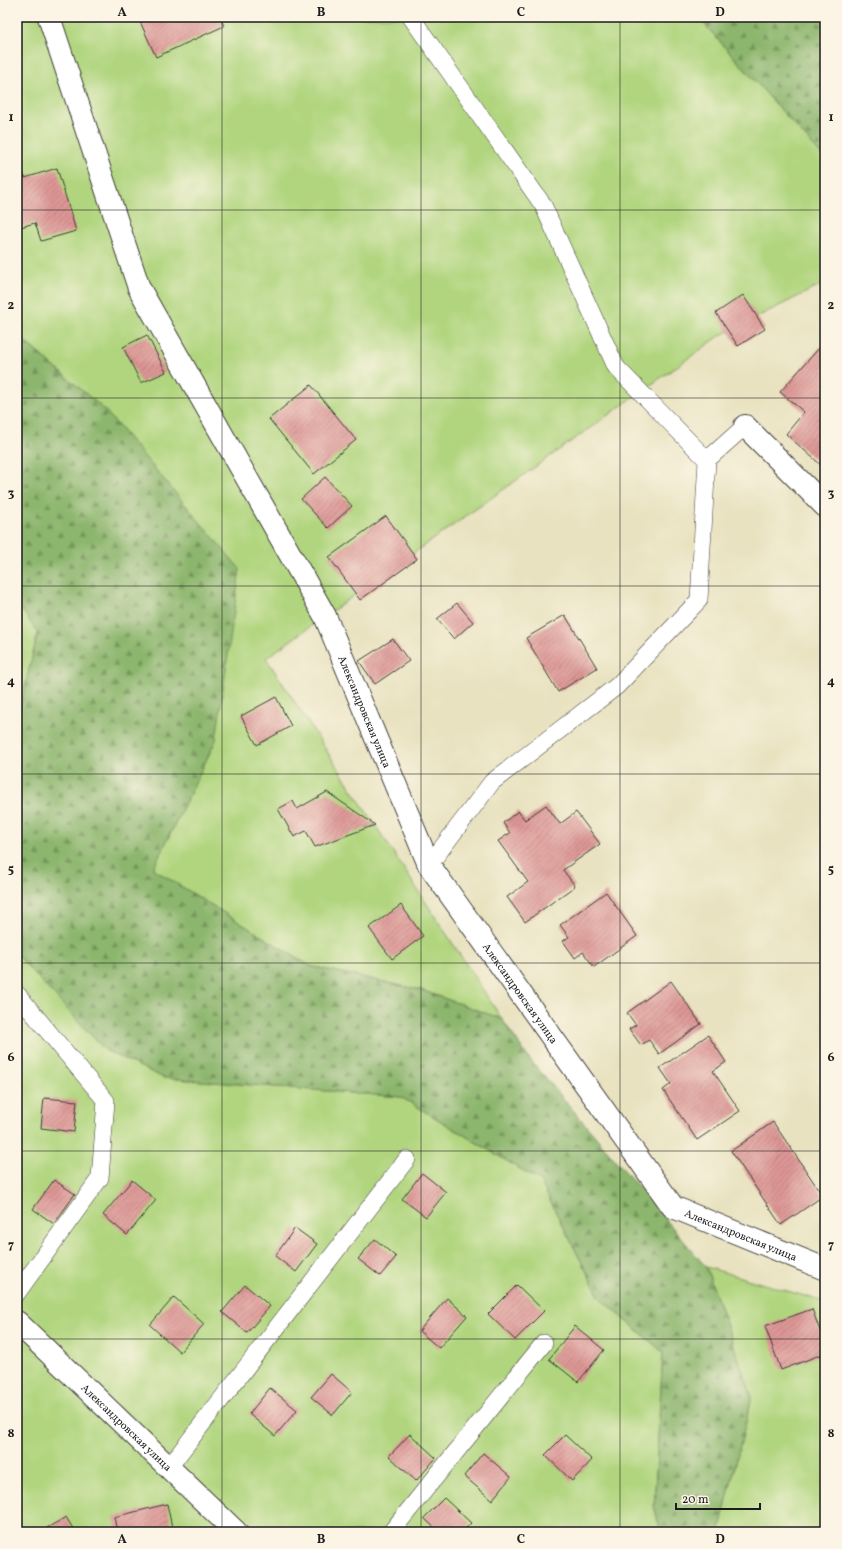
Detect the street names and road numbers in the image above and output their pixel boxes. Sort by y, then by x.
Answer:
street label: Александровская улица [333,654,394,771]
street label: Александровская улица [478,941,561,1048]
street label: Александровская улица [682,1206,799,1266]
street label: Александровская улица [77,1381,175,1476]

